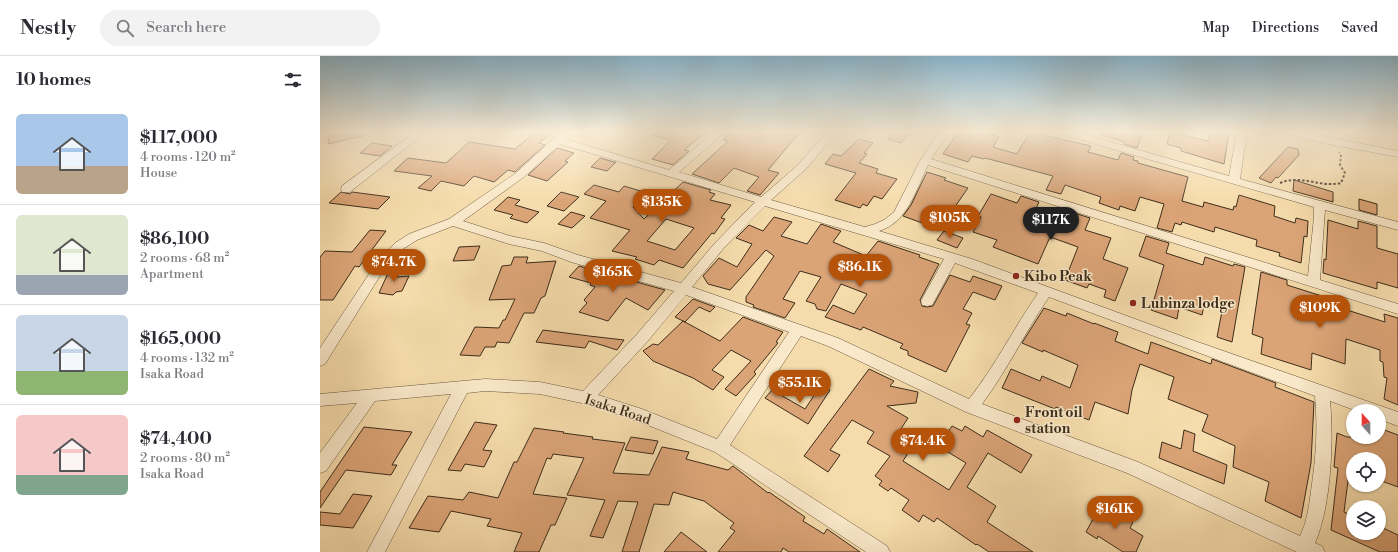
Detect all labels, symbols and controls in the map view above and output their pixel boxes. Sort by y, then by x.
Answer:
search box [100,10,380,46]
text: Nestly [20,16,76,40]
icon: search [114,17,136,39]
text: Search here [146,18,226,37]
text: Map [1202,19,1230,37]
text: Directions [1252,19,1319,37]
text: Saved [1341,19,1378,37]
text: 10 homes [16,69,91,91]
icon: filters [282,69,304,91]
text: $117,000 [140,127,218,149]
icon: home [48,130,96,178]
text: 4 rooms · 120 m² [140,149,236,165]
text: House [140,165,177,181]
pin: $135K [634,189,690,223]
text: $135K [642,194,682,210]
pin: $105K [922,205,978,239]
pin: $117K [1023,207,1079,241]
text: $105K [929,210,971,226]
text: $117K [1032,212,1070,228]
text: $86,100 [140,228,209,250]
icon: home [48,231,96,279]
pin: $74.7K [361,249,427,283]
text: 2 rooms · 68 m² [140,250,229,266]
text: $74.7K [371,254,417,270]
pin: $86.1K [827,254,893,288]
pin: $165K [585,259,641,293]
text: $86.1K [838,259,882,275]
text: $165K [593,264,633,280]
text: Apartment [140,266,204,282]
place label: Kibo Peak [1024,268,1092,286]
marker: Kibo Peak [1011,271,1021,281]
place label: Lubinza lodge [1141,295,1235,313]
pin: $109K [1292,295,1348,329]
marker: Lubinza lodge [1128,298,1138,308]
text: $109K [1299,300,1341,316]
text: $165,000 [140,328,221,350]
icon: home [48,331,96,379]
text: 4 rooms · 132 m² [140,350,234,366]
text: Isaka Road [140,366,204,382]
pin: $55.1K [767,370,833,404]
text: $55.1K [778,375,822,391]
street label: Isaka Road [582,391,653,429]
place label: Front oil station [1025,404,1083,438]
north arrow [1346,404,1386,444]
map controls [1346,404,1386,540]
marker: Front oil station [1012,415,1022,425]
text: $74,400 [140,428,212,450]
pin: $74.4K [890,428,956,462]
icon: home [48,431,96,479]
text: $74.4K [900,433,946,449]
text: 2 rooms · 80 m² [140,450,230,466]
button: locate [1346,452,1386,492]
text: Isaka Road [140,466,204,482]
pin: $161K [1087,496,1143,530]
button: layers [1346,500,1386,540]
text: $161K [1096,501,1134,517]

